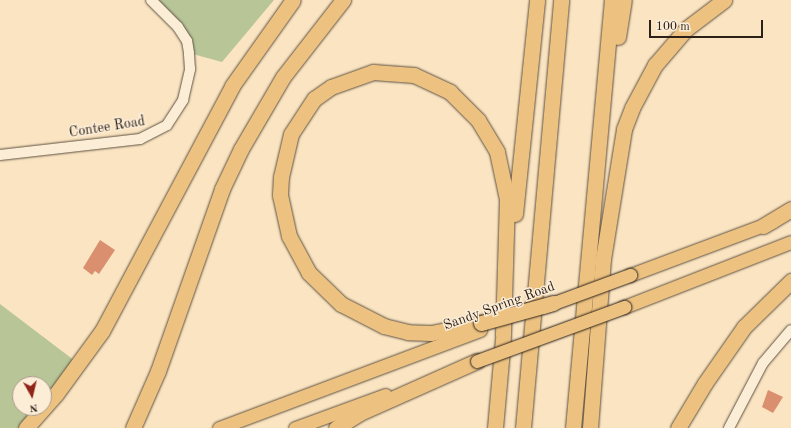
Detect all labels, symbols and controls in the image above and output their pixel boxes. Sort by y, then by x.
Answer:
scale bar [651,12,765,38]
text: 100 m [656,21,690,33]
street label: Contee Road [68,113,146,141]
street label: Sandy Spring Road [441,278,557,334]
north arrow [12,376,52,416]
text: N [29,401,39,413]

